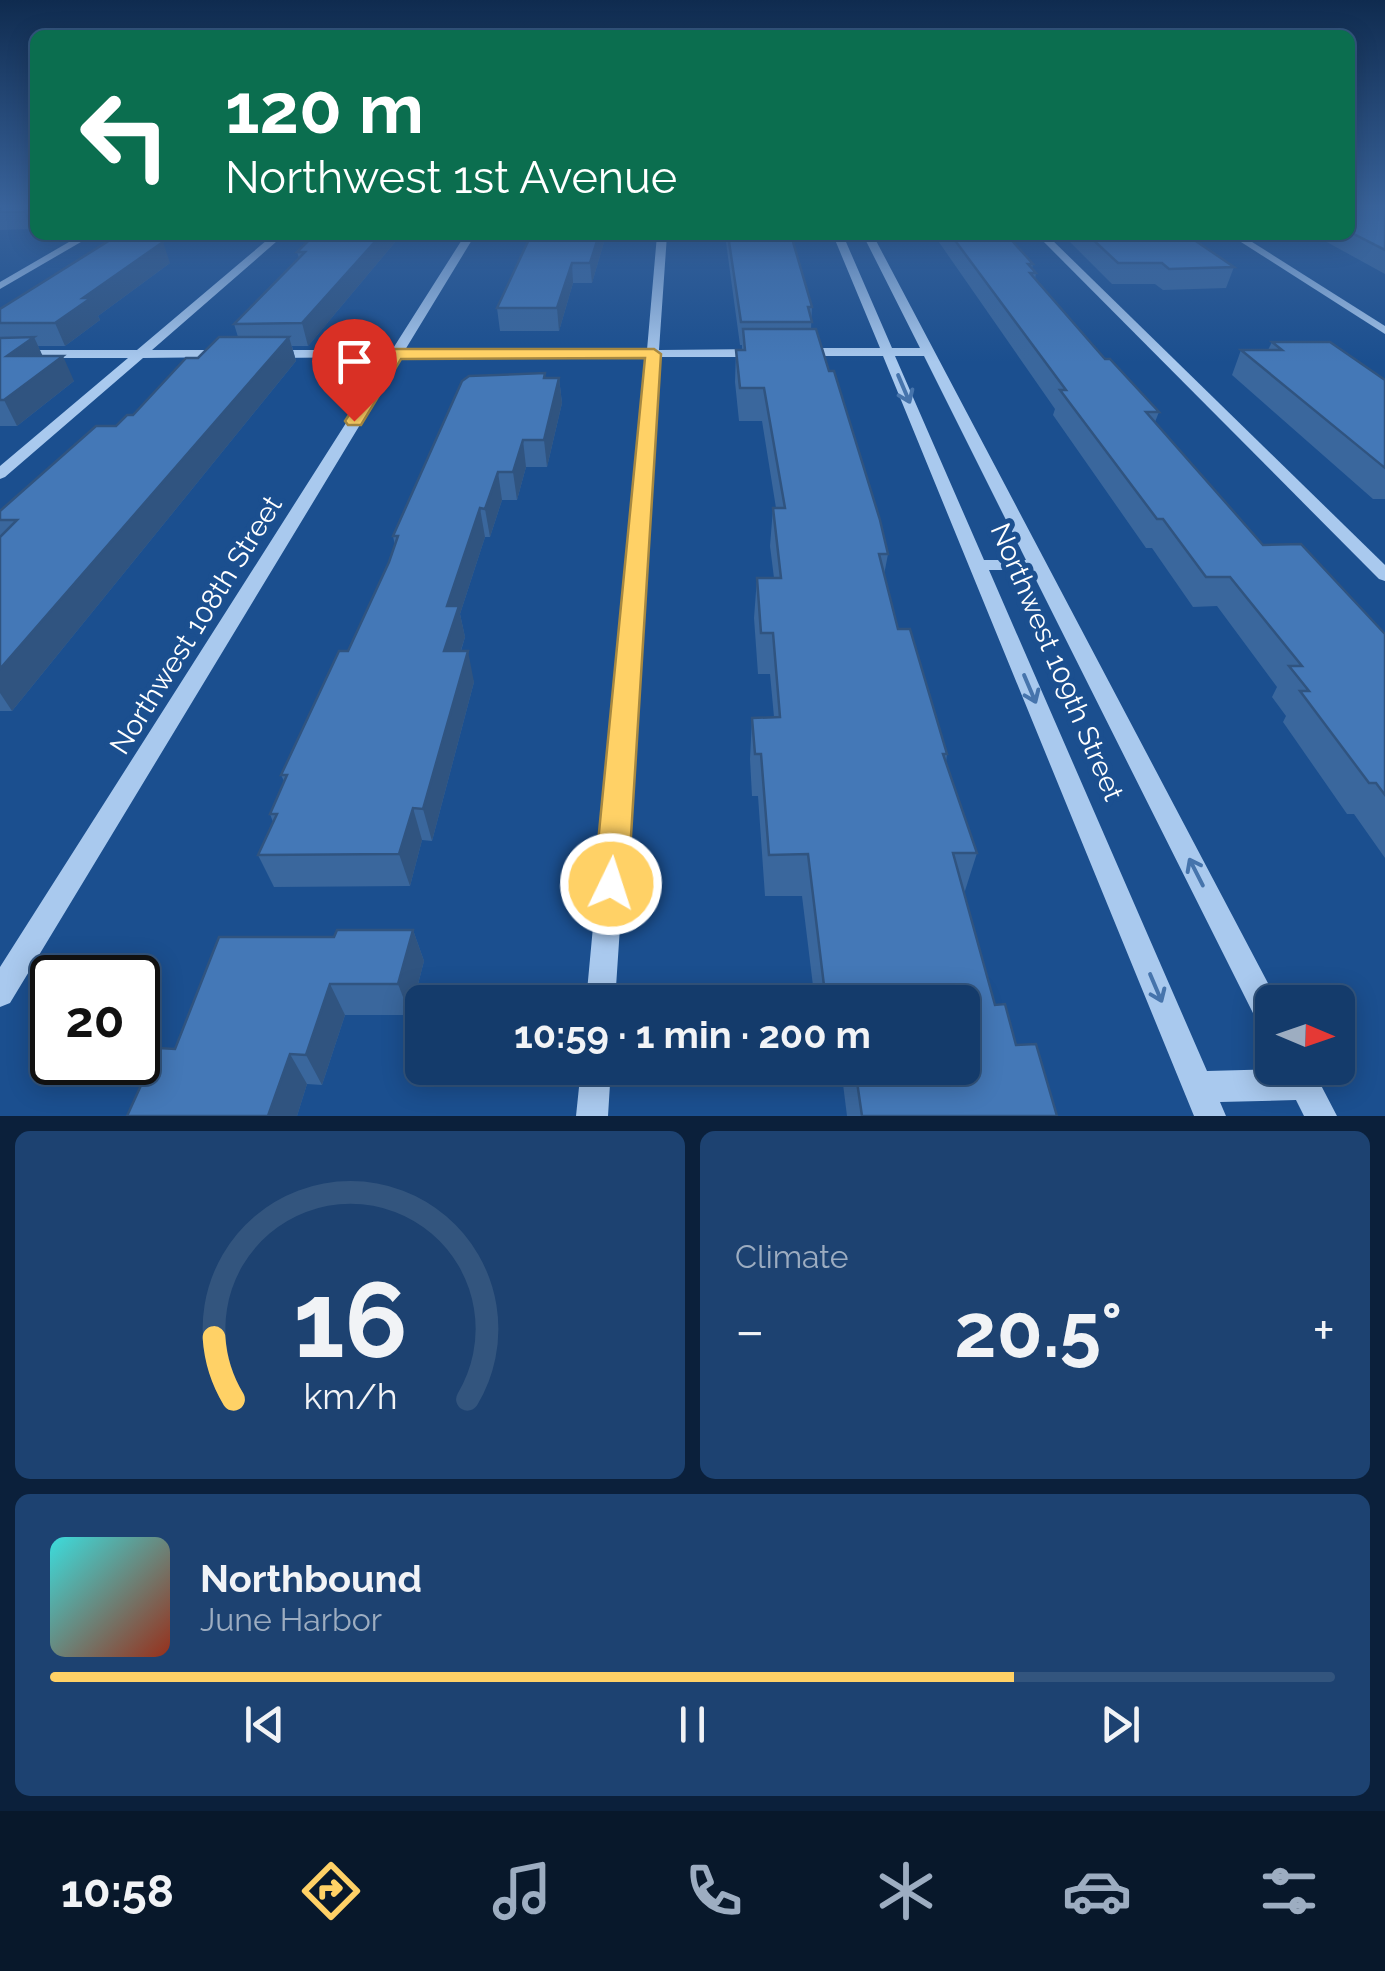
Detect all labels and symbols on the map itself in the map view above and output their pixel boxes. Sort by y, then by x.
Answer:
pin [312,319,397,422]
one-way arrow [896,373,914,404]
street label: Northwest 108th Street [103,489,289,760]
street label: Northwest 109th Street [984,518,1131,806]
one-way arrow [1022,673,1040,703]
position arrow [559,832,663,936]
one-way arrow [1186,858,1205,888]
speed limit sign: 20 [30,955,160,1085]
one-way arrow [1149,972,1167,1003]
north arrow [1255,985,1355,1085]

